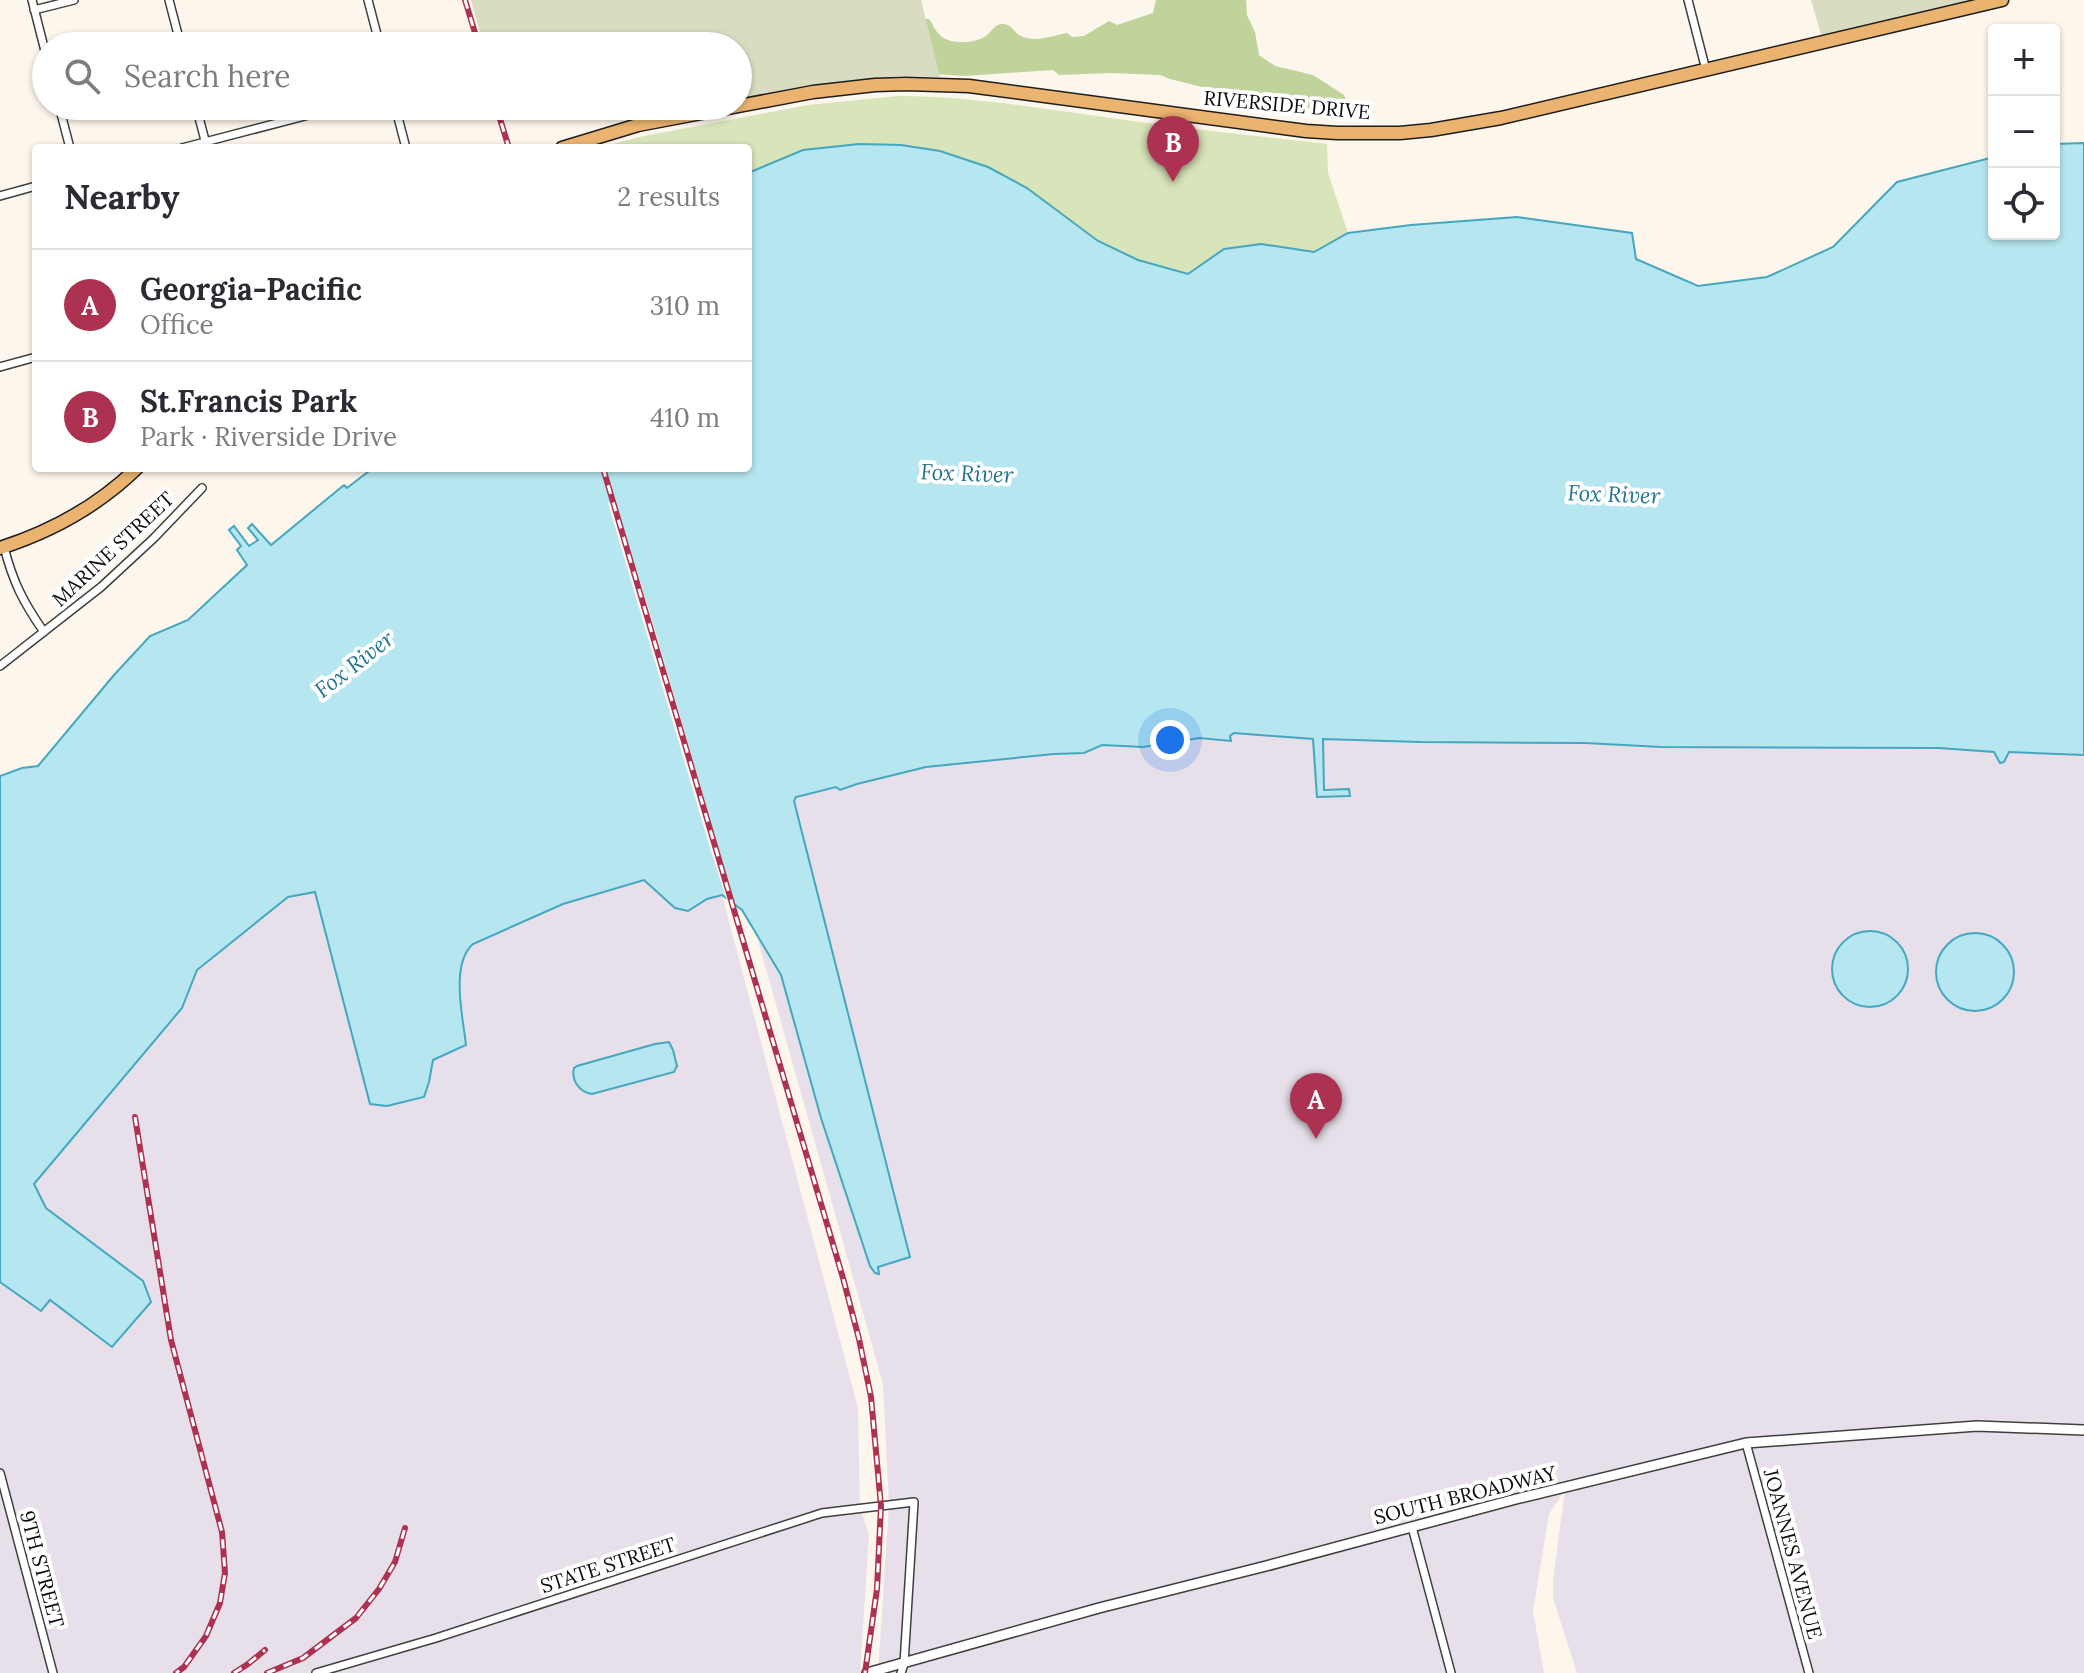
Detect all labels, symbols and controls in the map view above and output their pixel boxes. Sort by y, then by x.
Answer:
map controls [1988,24,2060,240]
button: + [1988,24,2060,96]
search box [32,32,752,120]
icon: search [60,54,104,98]
text: Search here [124,57,291,95]
street label: RIVERSIDE DRIVE [1203,85,1371,124]
button: − [1988,96,2060,168]
pin: B [1147,116,1199,182]
button: locate [1988,168,2060,240]
text: Nearby [64,175,180,218]
text: 2 results [617,180,720,213]
text: Georgia-Pacific [140,270,362,308]
text: A [81,289,99,322]
text: 310 m [650,289,720,322]
text: Office [140,308,214,341]
text: St.Francis Park [140,382,357,420]
text: B [81,401,99,434]
text: 410 m [650,401,720,434]
text: Park · Riverside Drive [140,420,397,453]
water label: Fox River [920,457,1015,489]
water label: Fox River [1567,478,1662,510]
street label: MARINE STREET [47,486,179,611]
water label: Fox River [309,624,400,704]
your location [1150,720,1190,760]
pin: A [1290,1073,1342,1139]
street label: SOUTH BROADWAY [1371,1460,1559,1529]
street label: JOANNES AVENUE [1759,1465,1828,1642]
street label: 9TH STREET [15,1508,70,1630]
street label: STATE STREET [537,1531,679,1598]

